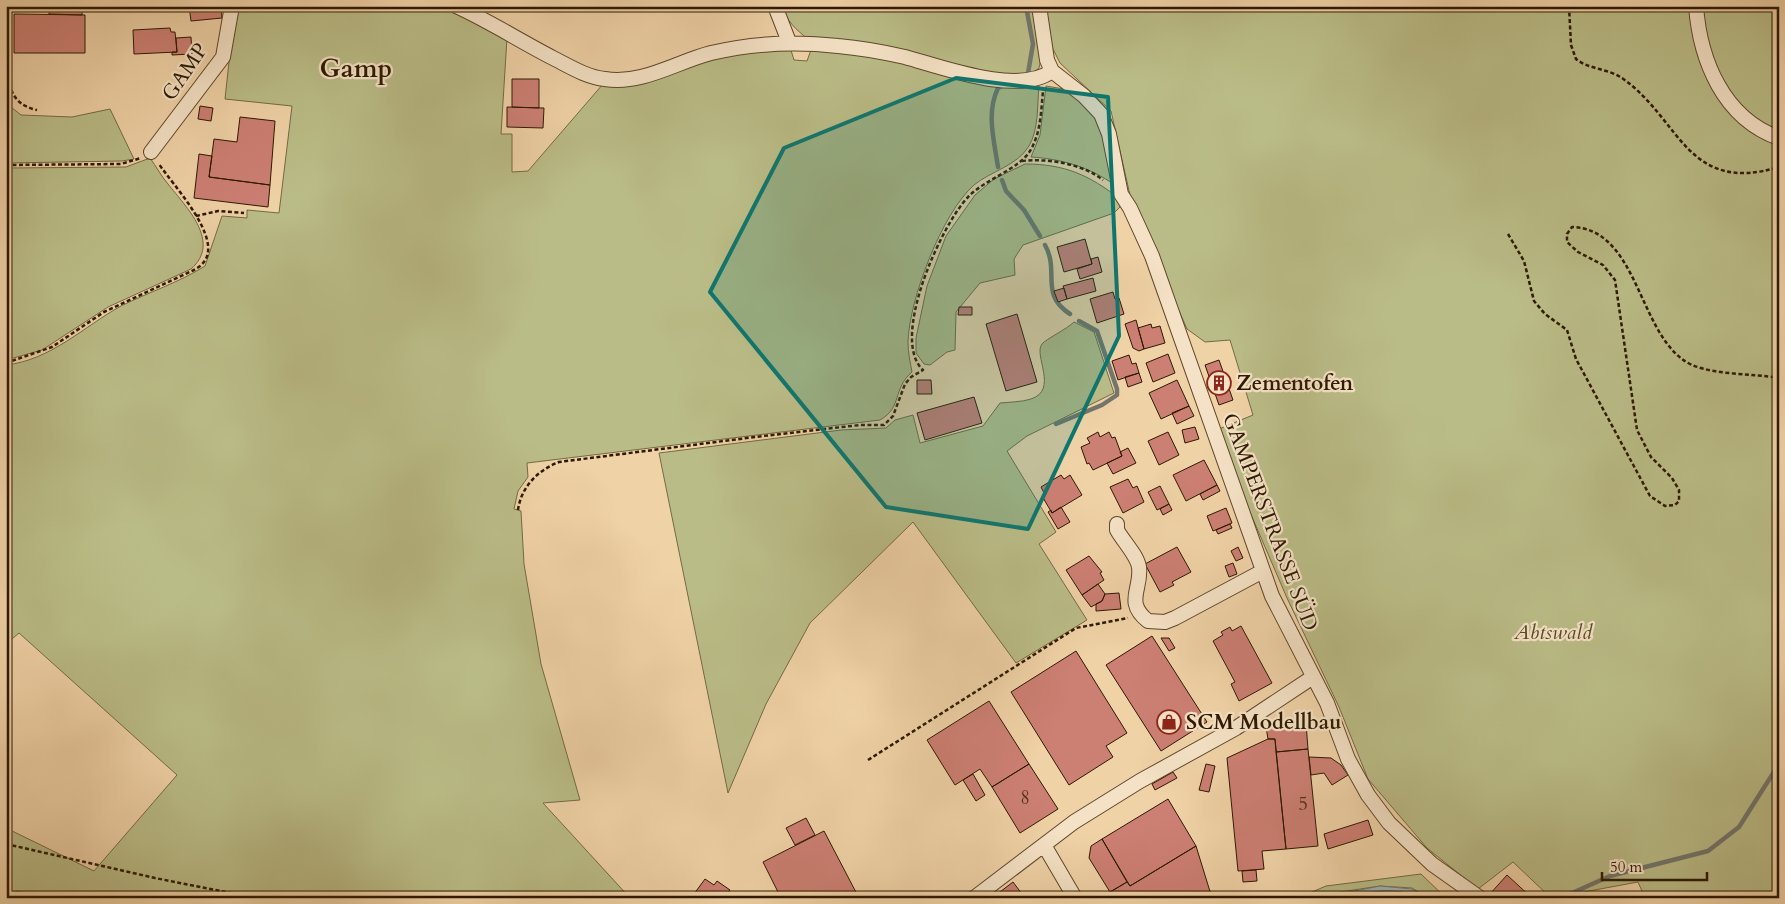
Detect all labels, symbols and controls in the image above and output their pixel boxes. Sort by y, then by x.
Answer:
street label: GAMP [155,37,215,107]
district label: Gamp [320,51,392,86]
place label: Zementofen [1236,369,1354,398]
building icon: Zementofen [1206,370,1232,396]
street label: GAMPERSTRASSE SÜD [1215,409,1325,635]
park label: Abtswald [1513,618,1593,647]
place label: SCM Modellbau [1186,708,1342,737]
shop icon: SCM Modellbau [1156,709,1182,735]
house number: 8 [1020,785,1030,811]
house number: 5 [1298,791,1308,817]
scale bar [1602,849,1708,881]
text: 50 m [1610,857,1642,877]

